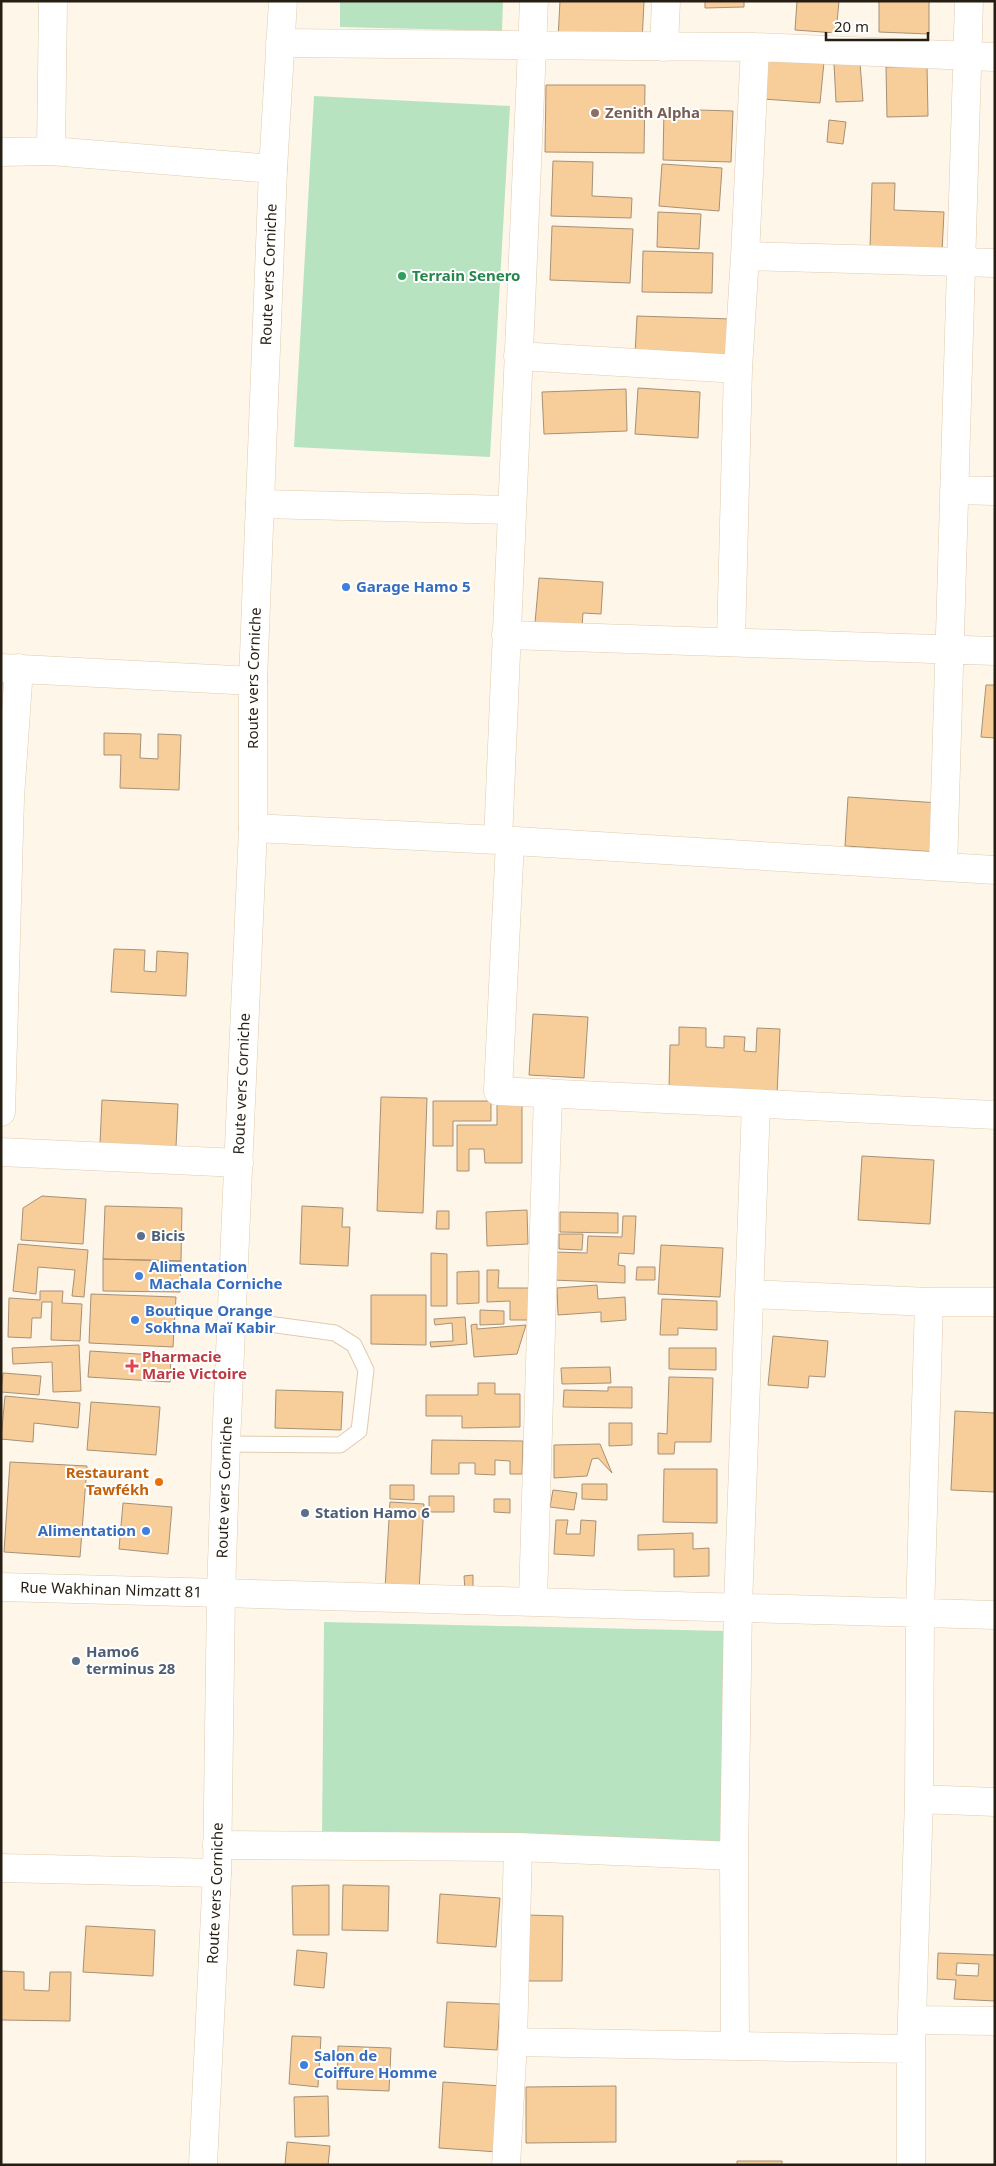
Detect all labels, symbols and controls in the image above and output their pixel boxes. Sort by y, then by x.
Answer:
scale bar [826,10,928,42]
text: 20 m [834,16,869,36]
place label: Zenith Alpha [605,102,700,122]
marker: Zenith Alpha [589,107,601,119]
street label: Route vers Corniche [255,203,281,346]
place label: Terrain Senero [412,265,521,285]
marker: Terrain Senero [396,270,408,282]
place label: Garage Hamo 5 [356,576,471,596]
marker: Garage Hamo 5 [340,581,352,593]
street label: Route vers Corniche [242,607,265,749]
street label: Route vers Corniche [228,1012,254,1155]
place label: Bicis [151,1225,185,1245]
marker: Bicis [135,1230,147,1242]
place label: Alimentation Machala Corniche [149,1256,282,1293]
marker: Alimentation Machala Corniche [133,1270,145,1282]
place label: Boutique Orange Sokhna Maï Kabir [145,1300,276,1337]
marker: Boutique Orange Sokhna Maï Kabir [129,1314,141,1326]
place label: Pharmacie Marie Victoire [142,1346,247,1383]
marker: Pharmacie Marie Victoire [126,1360,138,1372]
street label: Route vers Corniche [211,1416,236,1559]
place label: Restaurant Tawfékh [66,1462,149,1499]
marker: Restaurant Tawfékh [153,1476,165,1488]
place label: Station Hamo 6 [315,1502,430,1522]
marker: Station Hamo 6 [299,1507,311,1519]
place label: Alimentation [38,1520,136,1540]
marker: Alimentation [140,1525,152,1537]
street label: Rue Wakhinan Nimzatt 81 [20,1577,202,1601]
place label: Hamo6 terminus 28 [86,1641,176,1678]
marker: Hamo6 terminus 28 [70,1655,82,1667]
street label: Route vers Corniche [202,1822,227,1965]
place label: Salon de Coiffure Homme [314,2045,437,2082]
marker: Salon de Coiffure Homme [298,2059,310,2071]

